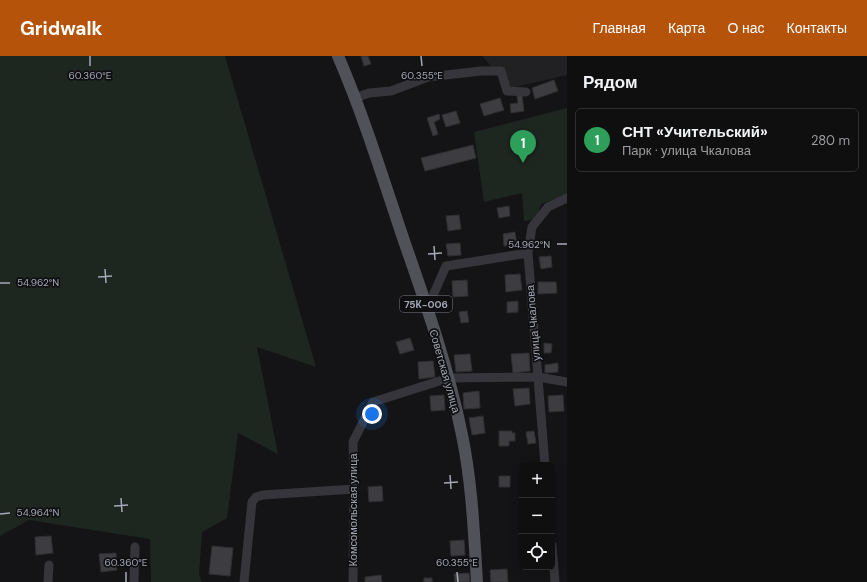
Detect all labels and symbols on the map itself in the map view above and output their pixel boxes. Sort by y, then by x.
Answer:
text: 60.360°E [69,69,112,82]
text: 60.355°E [401,69,443,82]
pin: 1 [510,130,536,163]
text: 54.962°N [508,238,550,251]
text: 54.962°N [17,276,59,289]
street label: улица Чкалова [523,284,543,362]
road number: 75К-006 [400,296,452,312]
street label: Советская улица [426,328,464,415]
your location [362,404,382,424]
street label: Комсомольская улица [346,453,360,567]
text: 54.964°N [17,506,59,519]
text: 60.360°E [105,556,148,569]
text: 60.355°E [436,556,478,569]

